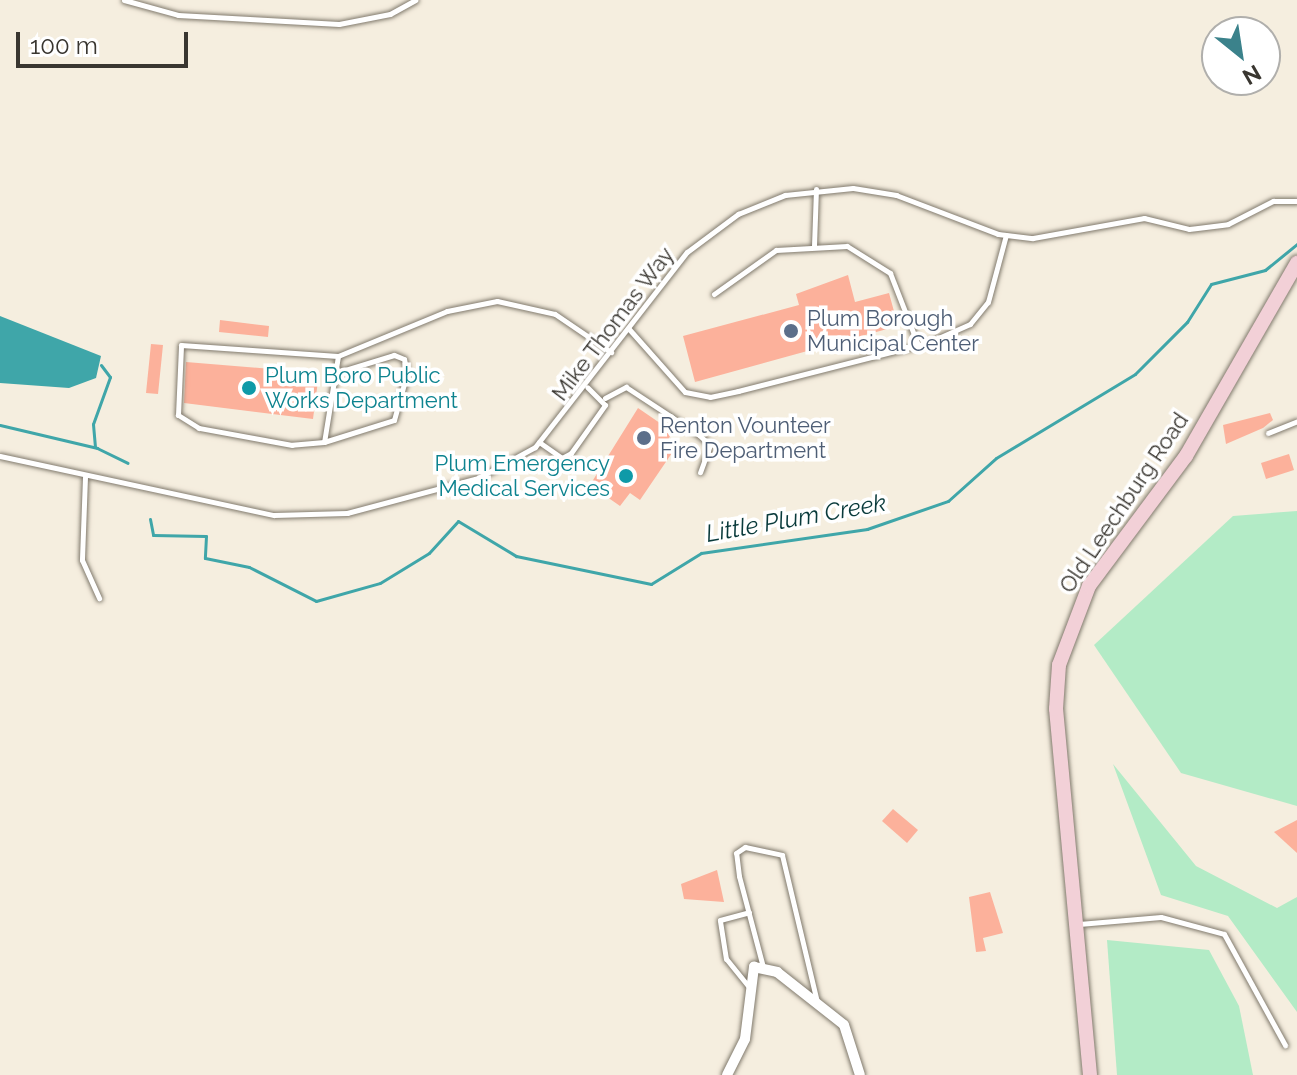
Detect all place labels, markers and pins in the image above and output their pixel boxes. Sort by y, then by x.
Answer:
place label: Plum Borough Municipal Center [807,305,980,356]
marker: Plum Borough Municipal Center [782,322,800,340]
place label: Plum Boro Public Works Department [265,362,458,414]
marker: Plum Boro Public Works Department [240,379,258,397]
place label: Renton Vounteer Fire Department [660,412,831,464]
marker: Renton Vounteer Fire Department [635,429,653,447]
place label: Plum Emergency Medical Services [434,450,610,502]
marker: Plum Emergency Medical Services [617,467,635,485]

